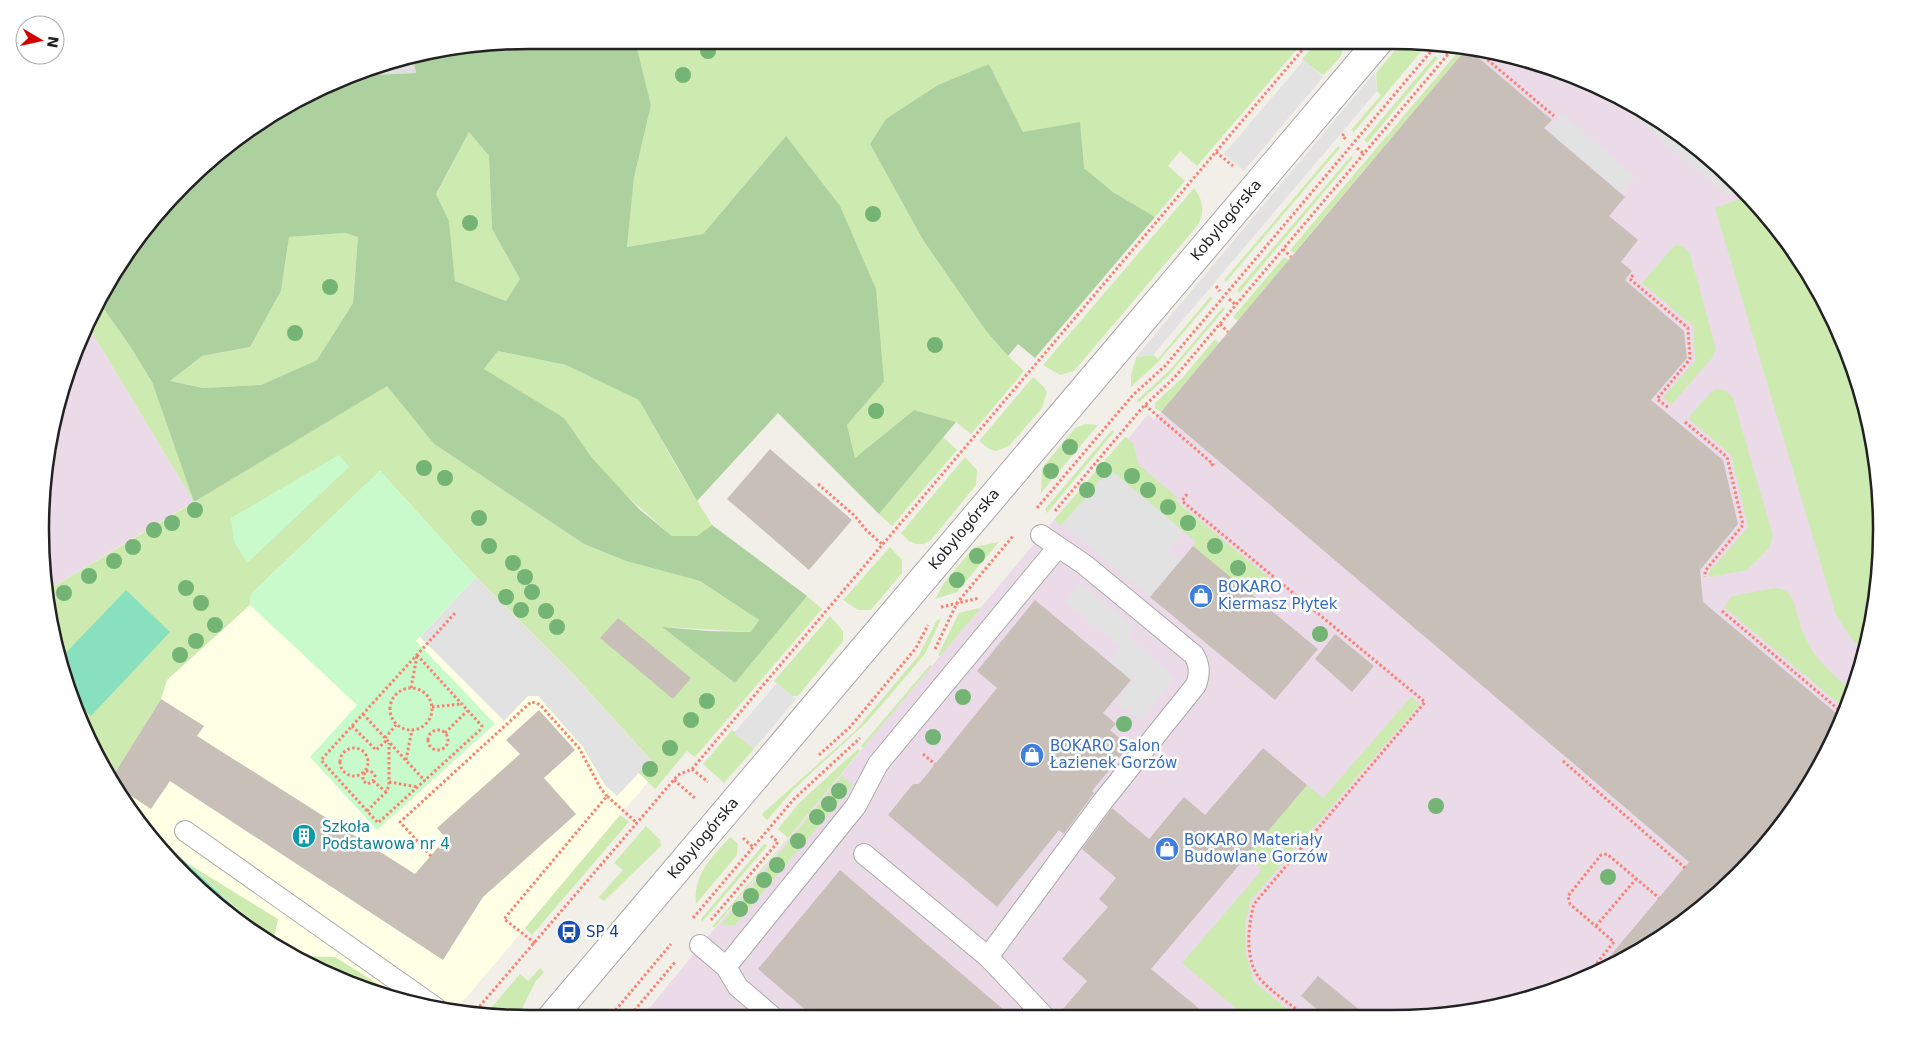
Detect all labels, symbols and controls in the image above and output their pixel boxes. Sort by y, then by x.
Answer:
north arrow [15,15,65,65]
text: N [44,35,62,49]
street label: Kobylogórska [1187,176,1265,264]
street label: Kobylogórska [925,485,1003,573]
place label: BOKARO Kiermasz Płytek [1218,578,1338,613]
shop icon: BOKARO Kiermasz Płytek [1188,583,1214,609]
place label: BOKARO Salon Łazienek Gorzów [1049,737,1177,772]
shop icon: BOKARO Salon Łazienek Gorzów [1019,742,1045,768]
street label: Kobylogórska [664,794,742,882]
place label: Szkoła Podstawowa nr 4 [322,818,450,853]
building icon: Szkoła Podstawowa nr 4 [291,823,317,849]
place label: BOKARO Materiały Budowlane Gorzów [1184,831,1328,866]
shop icon: BOKARO Materiały Budowlane Gorzów [1154,836,1180,862]
bus stop icon: SP 4 [556,919,582,945]
place label: SP 4 [586,923,619,941]

